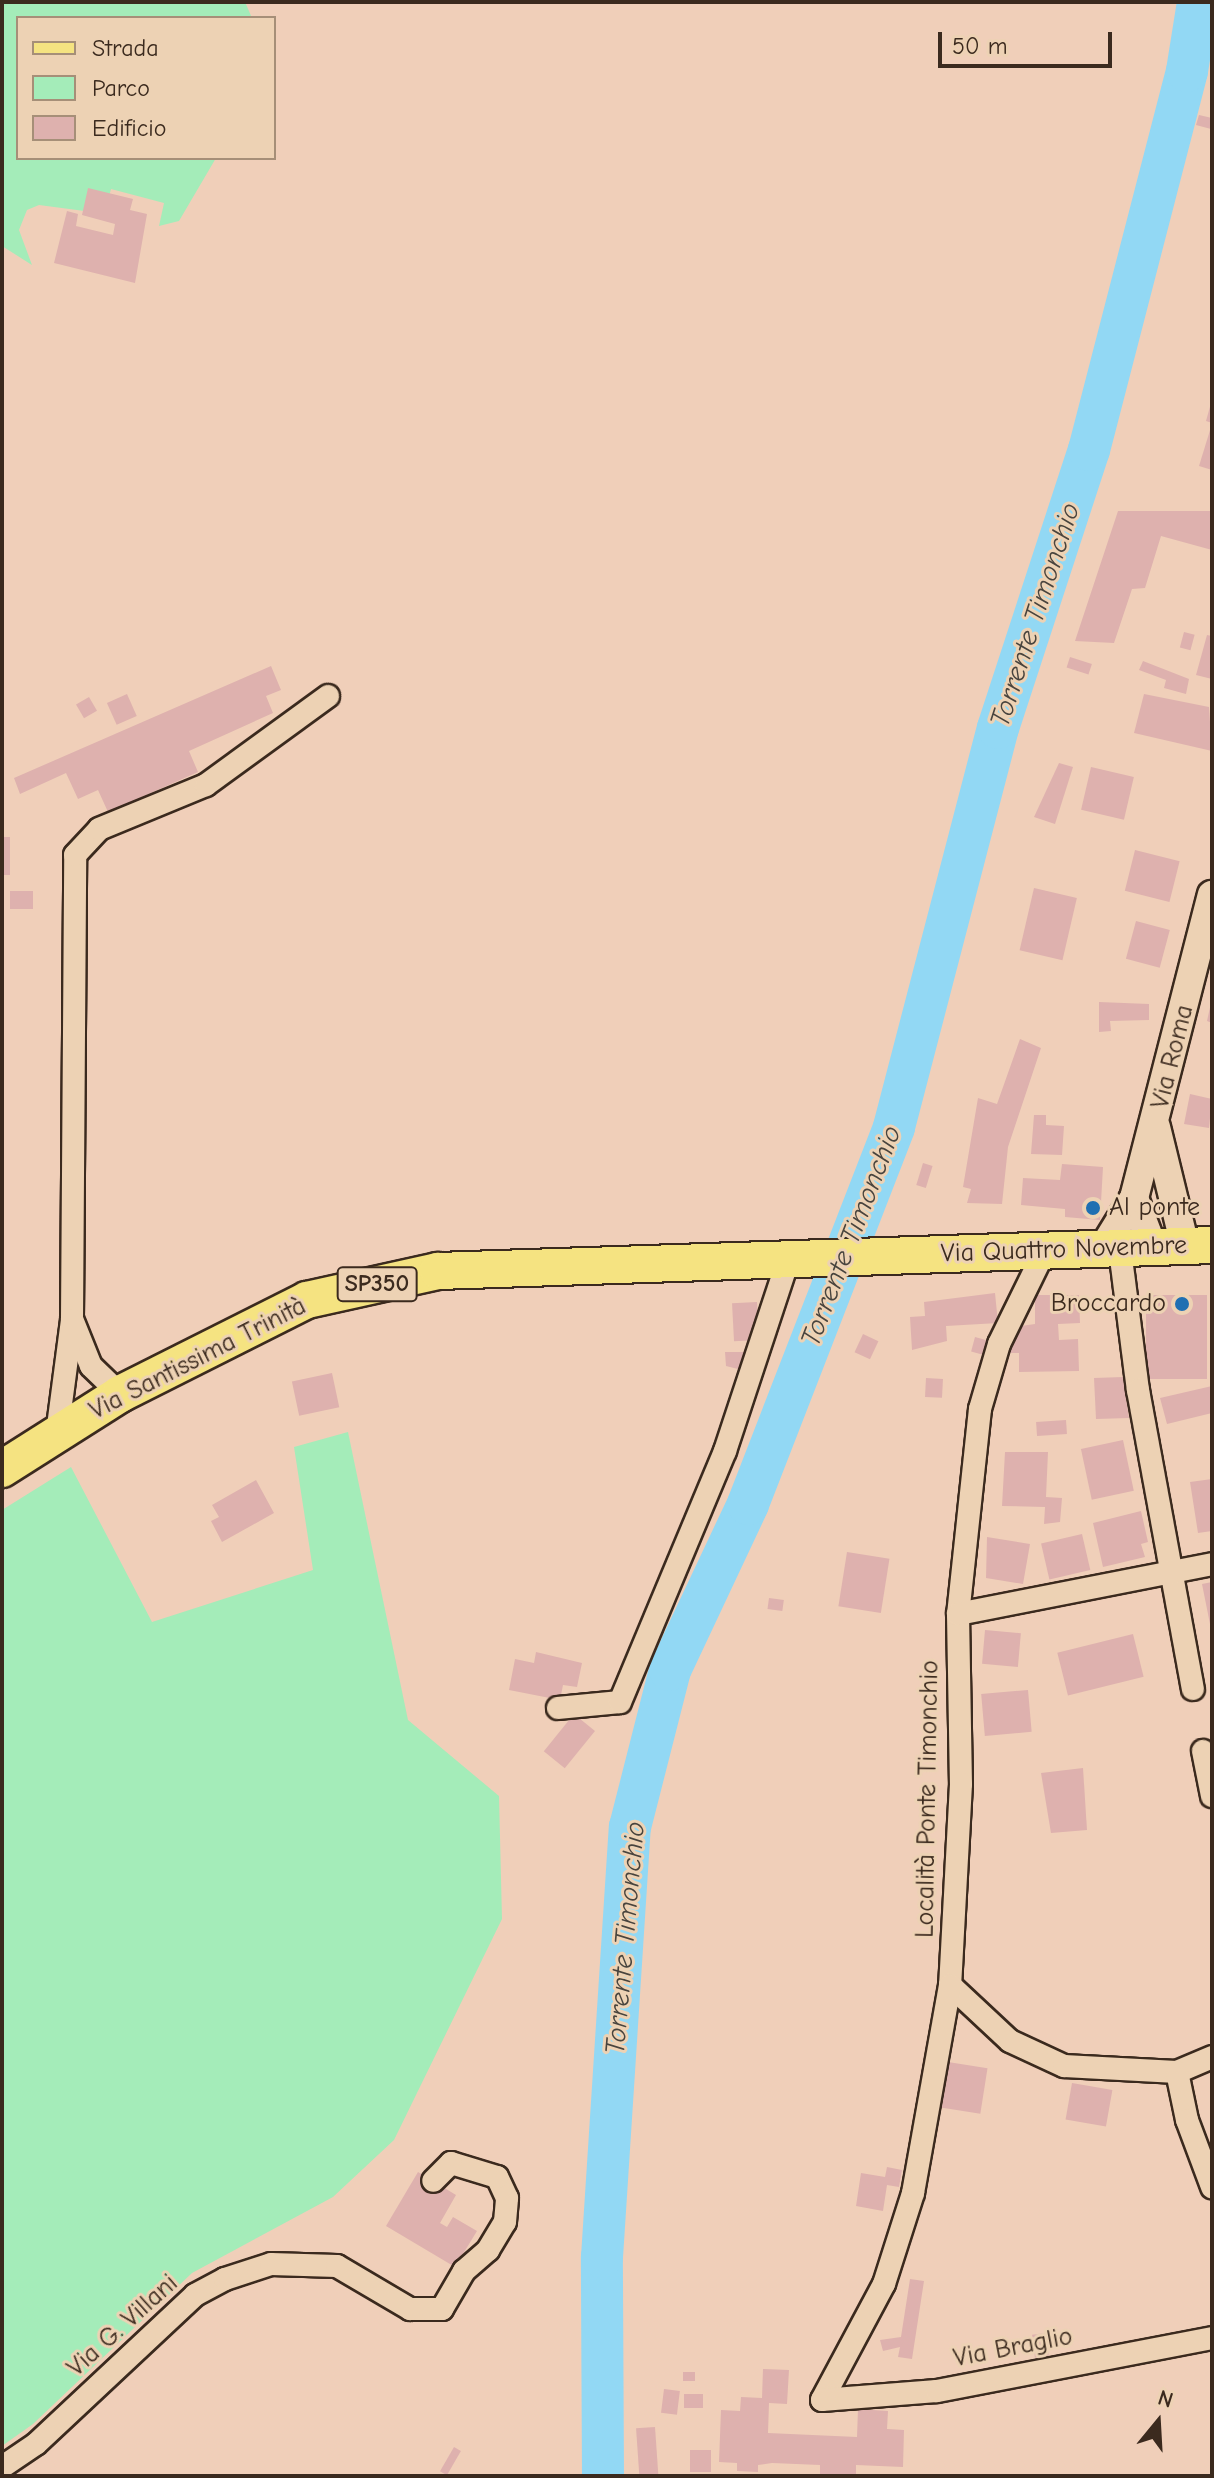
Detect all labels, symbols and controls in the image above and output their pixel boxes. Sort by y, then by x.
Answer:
legend [16,16,276,160]
scale bar [942,16,1116,66]
text: 50 m [952,32,1008,60]
text: Strada [92,34,159,62]
text: Parco [92,74,150,102]
text: Edificio [92,114,167,142]
water label: Torrente Timonchio [983,499,1087,731]
street label: Via Roma [1145,1002,1201,1112]
water label: Torrente Timonchio [793,1121,909,1351]
place label: Al ponte [1109,1192,1200,1224]
marker: Al ponte [1084,1199,1102,1217]
street label: Via Quattro Novembre [940,1230,1188,1270]
road number: SP350 [335,1264,419,1304]
place label: Broccardo [1051,1288,1166,1320]
street label: Via Santissima Trinità [85,1291,311,1427]
marker: Broccardo [1173,1295,1191,1313]
street label: Località Ponte Timonchio [910,1660,946,1938]
water label: Torrente Timonchio [598,1820,652,2056]
street label: Via G. Villani [61,2268,185,2384]
street label: Via Braglio [951,2321,1075,2375]
north arrow [1118,2382,1198,2462]
text: N [1155,2385,1176,2414]

